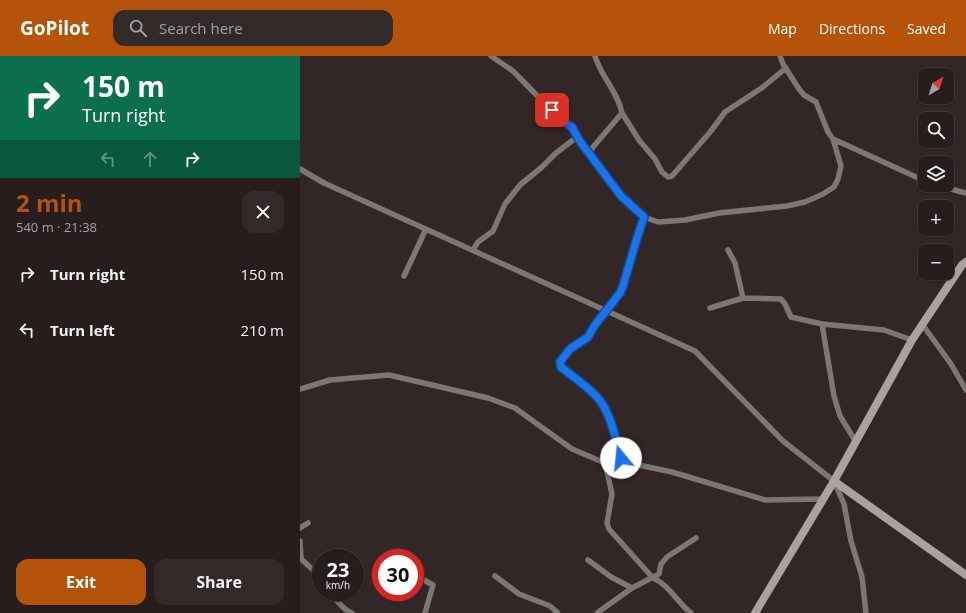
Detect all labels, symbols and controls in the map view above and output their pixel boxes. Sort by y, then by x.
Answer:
search box [113,10,393,46]
text: GoPilot [20,15,89,41]
icon: search [127,17,149,39]
text: Search here [159,18,243,38]
text: Map [768,19,797,38]
text: Directions [819,19,885,38]
text: Saved [907,19,946,38]
text: 150 m [82,67,165,105]
north arrow [918,68,954,104]
map controls [918,68,954,280]
icon: right [16,72,68,124]
pin [535,93,569,127]
icon: arrive [541,99,563,121]
text: Turn right [82,103,165,127]
button: search [918,112,954,148]
icon: left [97,148,119,170]
icon: ahead [139,148,161,170]
icon: right [181,148,203,170]
button: layers [918,156,954,192]
text: 2 min [16,186,83,219]
button: close [242,191,284,233]
button: + [918,200,954,236]
text: 540 m · 21:38 [16,218,97,236]
button: − [918,244,954,280]
icon: right [16,263,38,285]
text: Turn right [50,264,125,284]
text: 150 m [240,264,284,284]
icon: left [16,319,38,341]
text: Turn left [50,320,115,340]
text: 210 m [240,320,284,340]
position arrow [600,437,642,479]
speed limit sign: 30 [372,549,424,601]
text: 23 [327,556,349,583]
button: Exit [16,559,146,605]
button: Share [154,559,284,605]
text: km/h [326,578,350,592]

